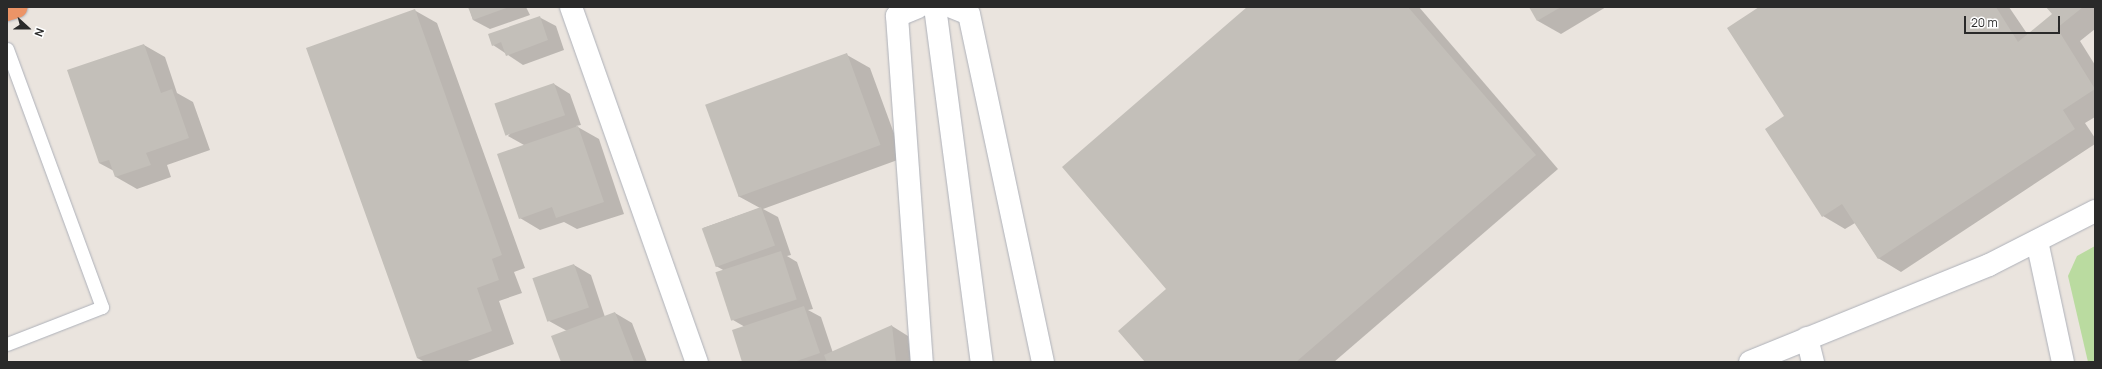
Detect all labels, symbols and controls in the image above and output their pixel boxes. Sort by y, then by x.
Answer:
north arrow [8,8,48,48]
scale bar [1966,8,2062,34]
text: 20 m [1971,14,1998,31]
text: N [31,26,48,39]

